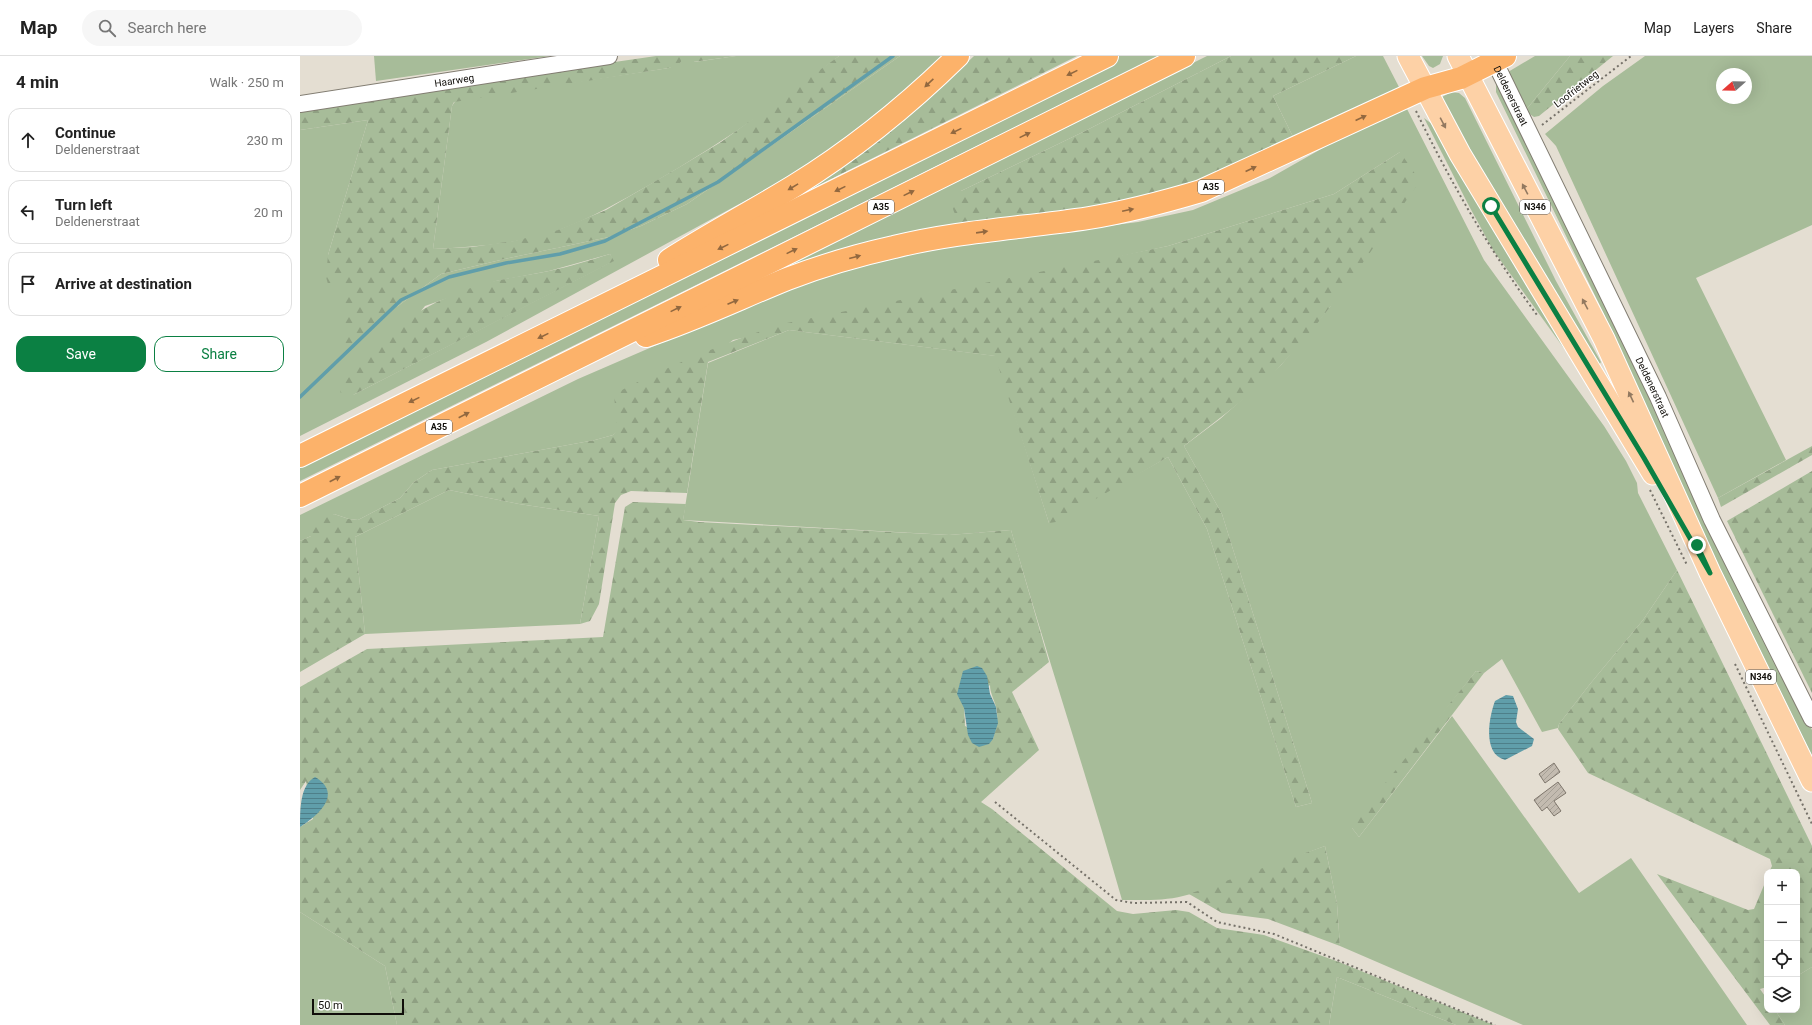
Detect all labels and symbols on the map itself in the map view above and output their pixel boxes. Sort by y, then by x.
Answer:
street label: Deldenerstraat [1492,64,1531,127]
street label: Loofrietweg [1552,68,1600,110]
north arrow [1716,68,1752,104]
one-way arrow [1067,70,1078,76]
street label: Haarweg [434,72,475,89]
one-way arrow [924,78,935,87]
one-way arrow [1356,115,1367,121]
one-way arrow [1440,117,1446,128]
one-way arrow [950,128,962,134]
one-way arrow [1019,132,1031,138]
one-way arrow [1245,166,1257,172]
road number: A35 [1198,180,1224,194]
one-way arrow [787,183,799,190]
one-way arrow [1522,183,1529,195]
one-way arrow [834,186,845,192]
one-way arrow [903,190,915,196]
route start [1482,197,1500,215]
road number: A35 [868,200,894,214]
road number: N346 [1520,200,1550,214]
one-way arrow [1122,206,1134,212]
one-way arrow [976,229,988,235]
one-way arrow [717,244,729,250]
one-way arrow [787,248,798,254]
one-way arrow [849,254,861,260]
one-way arrow [1582,298,1589,310]
one-way arrow [728,299,740,305]
one-way arrow [670,305,682,312]
one-way arrow [537,333,548,339]
street label: Deldenerstraat [1634,355,1672,419]
one-way arrow [1628,391,1634,402]
one-way arrow [408,397,419,403]
one-way arrow [458,411,469,418]
road number: A35 [426,420,452,434]
one-way arrow [329,476,341,482]
route end [1688,536,1706,554]
road number: N346 [1746,670,1776,684]
scale bar [312,997,404,1016]

